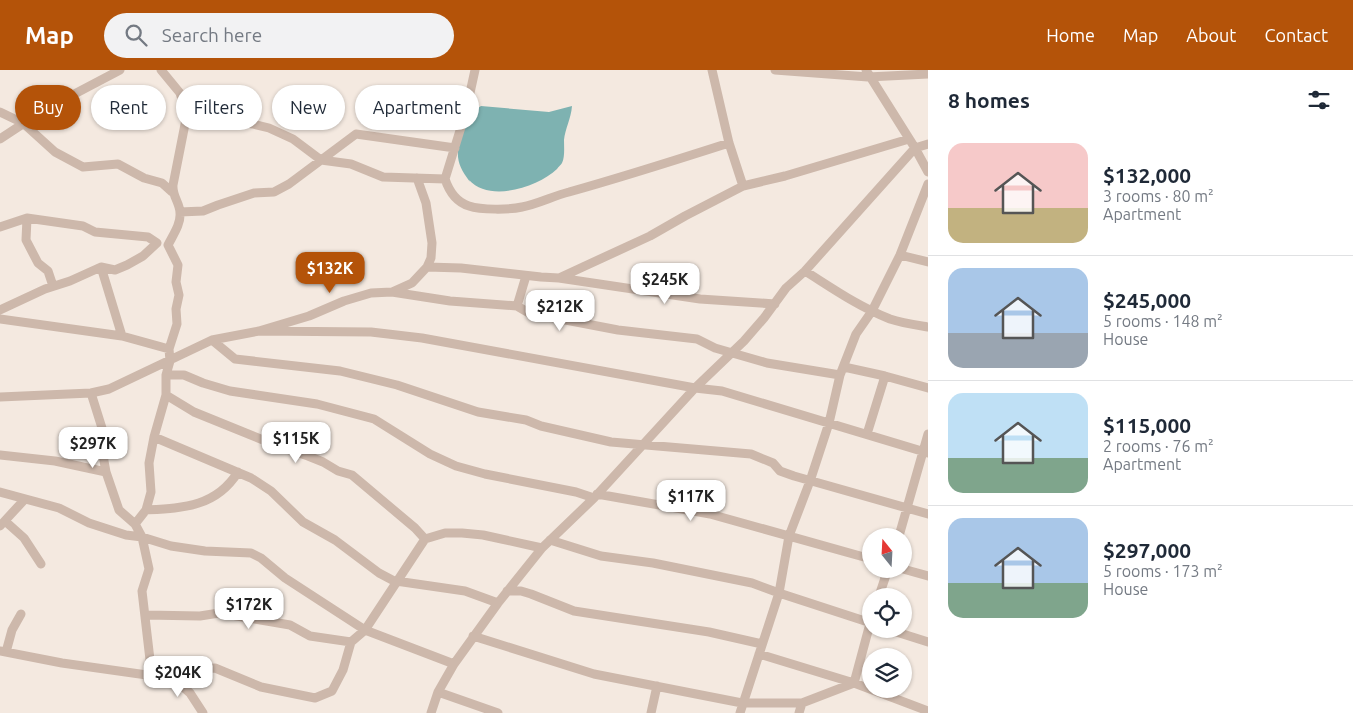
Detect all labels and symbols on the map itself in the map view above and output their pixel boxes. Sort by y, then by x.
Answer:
pin: $132K [295,252,365,294]
pin: $245K [630,262,700,305]
pin: $212K [525,290,595,332]
pin: $115K [261,422,331,464]
pin: $297K [58,426,128,469]
pin: $117K [656,480,726,522]
north arrow [862,528,912,578]
pin: $172K [214,588,284,630]
pin: $204K [143,656,213,698]

